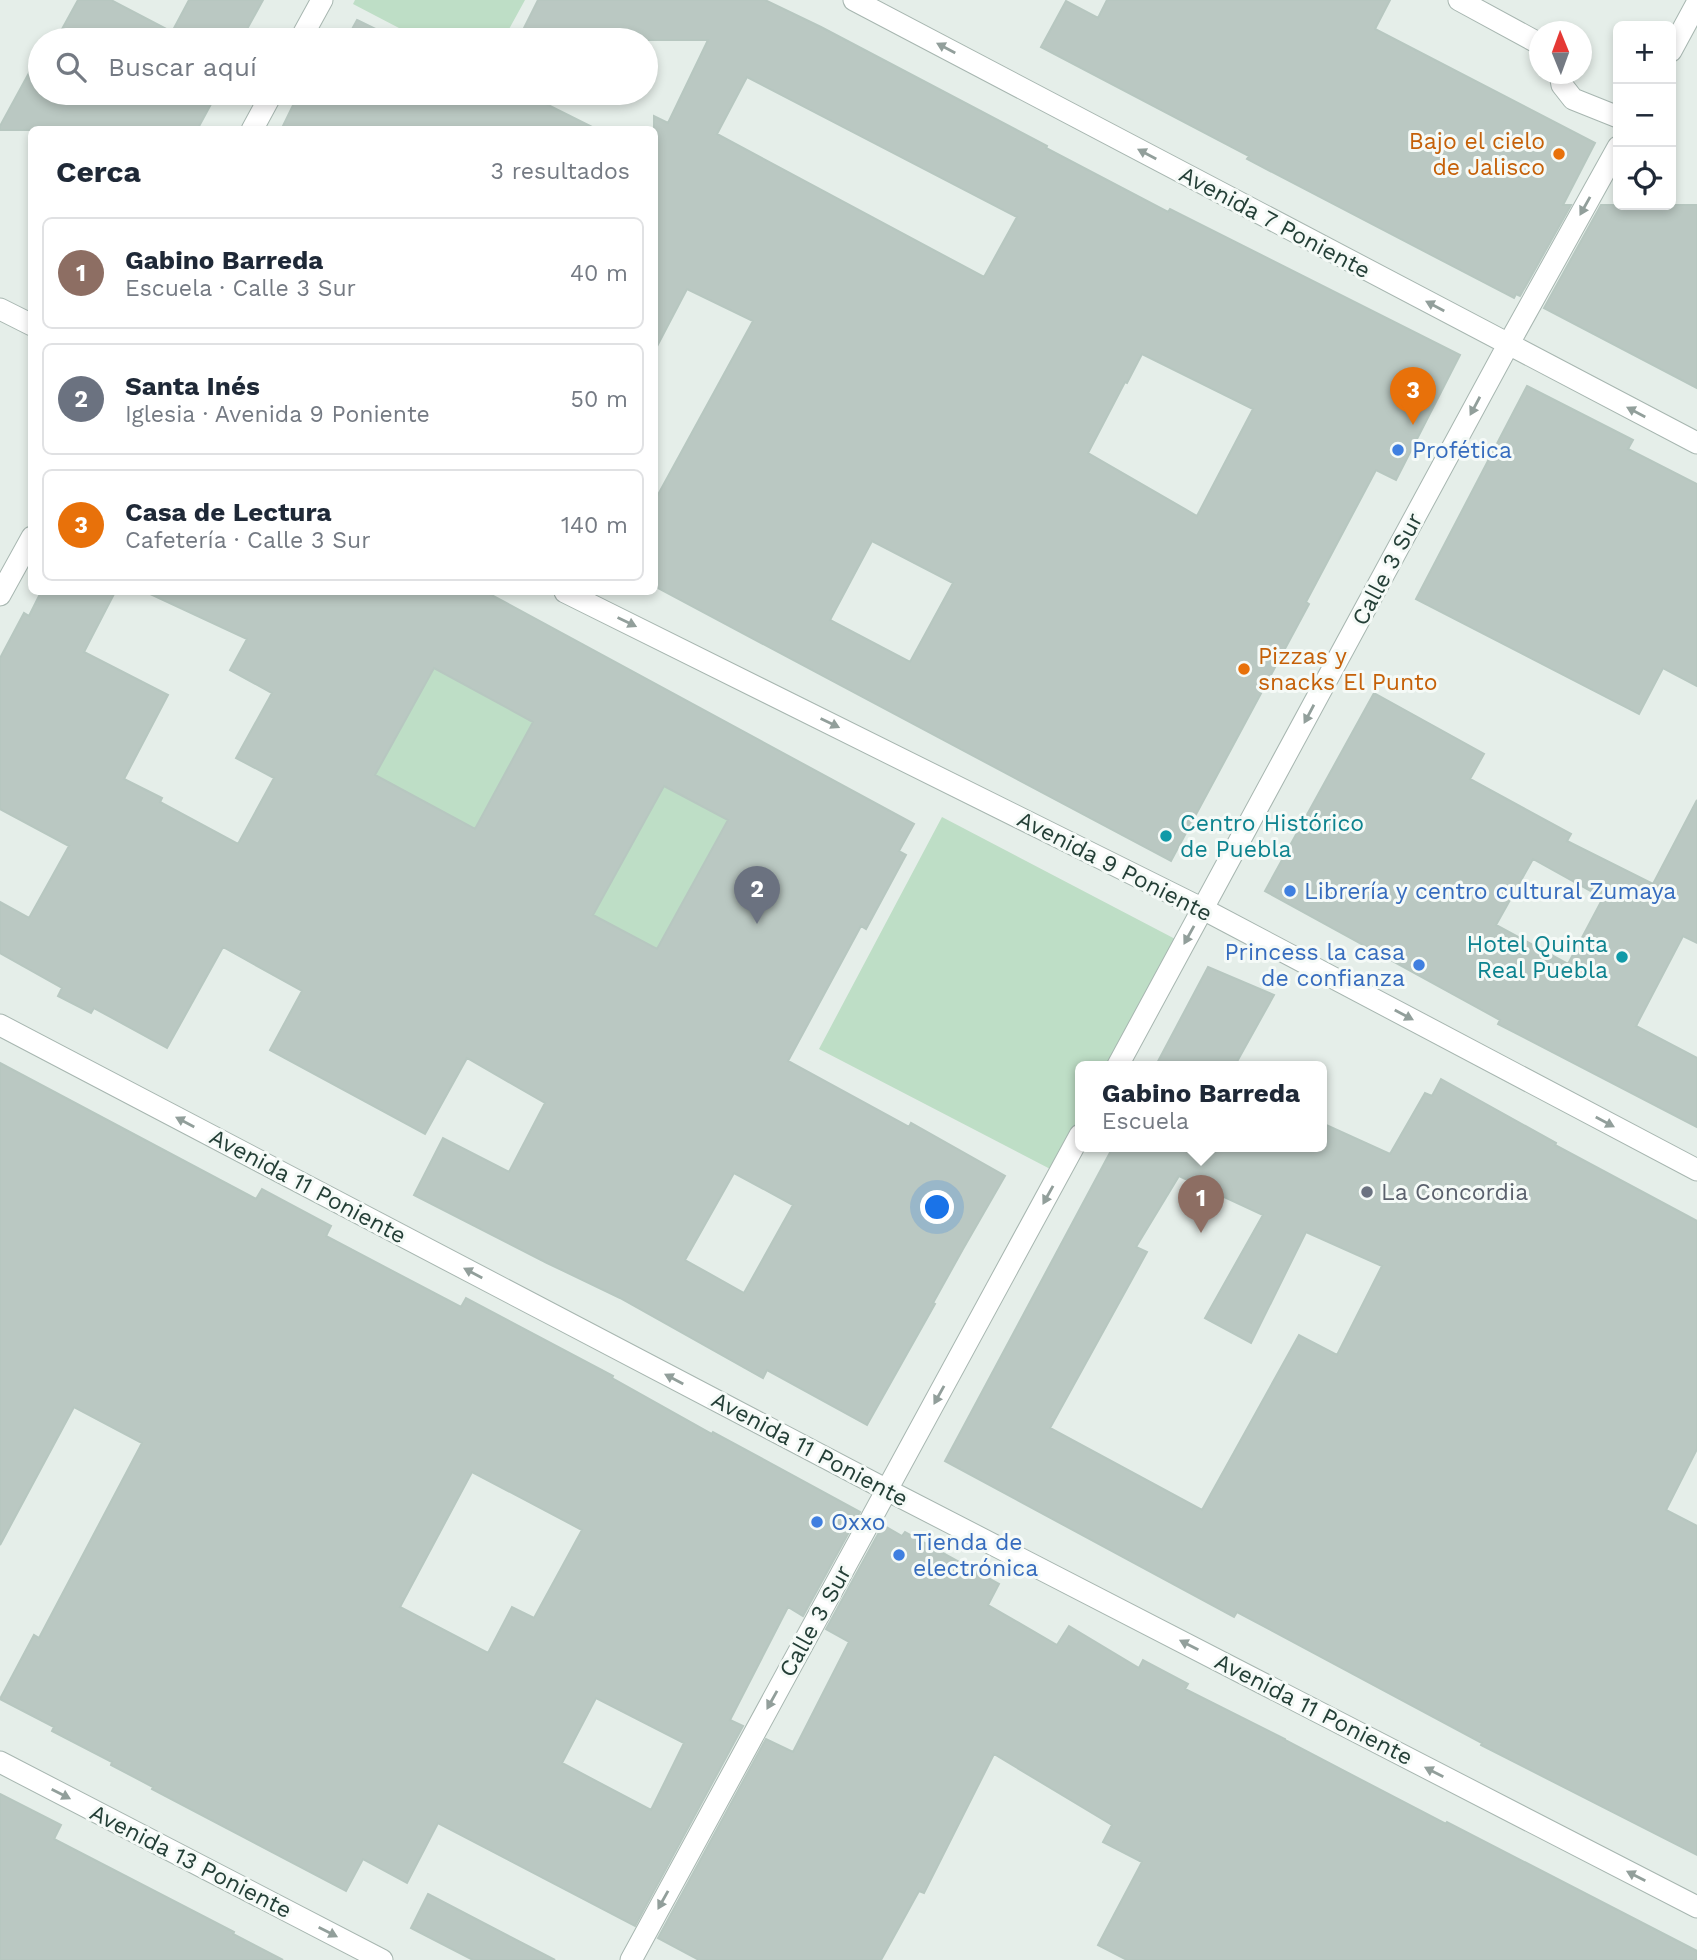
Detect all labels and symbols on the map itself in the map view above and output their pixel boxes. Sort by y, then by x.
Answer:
north arrow [1529,21,1592,84]
one-way arrow [936,42,956,54]
place label: Bajo el cielo de Jalisco [1409,128,1545,181]
marker: Bajo el cielo de Jalisco [1551,146,1567,162]
one-way arrow [1137,149,1157,160]
street label: Avenida 7 Poniente [1175,161,1375,284]
one-way arrow [1579,197,1591,216]
one-way arrow [1425,300,1445,312]
pin: 3 [1390,367,1436,425]
one-way arrow [1469,396,1481,415]
one-way arrow [1626,406,1646,418]
place label: Profética [1412,437,1512,464]
marker: Profética [1390,442,1406,458]
street label: Calle 3 Sur [1347,508,1428,630]
one-way arrow [617,616,637,627]
place label: Pizzas y snacks El Punto [1258,643,1438,696]
marker: Pizzas y snacks El Punto [1236,661,1252,677]
one-way arrow [1303,704,1315,723]
one-way arrow [820,718,840,729]
street label: Avenida 9 Poniente [1013,806,1217,927]
place label: Centro Histórico de Puebla [1180,810,1364,863]
marker: Centro Histórico de Puebla [1158,828,1174,844]
pin: 2 [734,866,780,924]
place label: Librería y centro cultural Zumaya [1304,878,1676,905]
marker: Librería y centro cultural Zumaya [1282,883,1298,899]
one-way arrow [1183,926,1195,945]
place label: Hotel Quinta Real Puebla [1466,931,1608,984]
place label: Princess la casa de confianza [1225,939,1405,992]
marker: Hotel Quinta Real Puebla [1614,949,1630,965]
marker: Princess la casa de confianza [1411,957,1427,973]
one-way arrow [1394,1010,1414,1021]
one-way arrow [175,1116,194,1128]
one-way arrow [1595,1116,1615,1127]
street label: Avenida 11 Poniente [205,1123,410,1250]
pin: 1 [1178,1175,1224,1233]
place label: La Concordia [1381,1179,1528,1206]
marker: La Concordia [1359,1184,1375,1200]
one-way arrow [1042,1185,1053,1205]
your location [920,1190,954,1224]
one-way arrow [463,1267,483,1279]
one-way arrow [664,1373,684,1385]
one-way arrow [933,1385,945,1404]
street label: Avenida 11 Poniente [707,1386,912,1513]
place label: Oxxo [831,1509,886,1536]
marker: Oxxo [809,1514,825,1530]
place label: Tienda de electrónica [913,1529,1038,1582]
marker: Tienda de electrónica [891,1547,907,1563]
street label: Calle 3 Sur [774,1561,857,1682]
one-way arrow [1178,1639,1198,1651]
street label: Avenida 11 Poniente [1210,1648,1417,1771]
one-way arrow [766,1691,778,1710]
one-way arrow [1424,1766,1444,1777]
one-way arrow [51,1787,71,1799]
street label: Avenida 13 Poniente [85,1799,296,1924]
one-way arrow [1626,1870,1646,1882]
one-way arrow [657,1890,669,1910]
one-way arrow [318,1927,338,1938]

